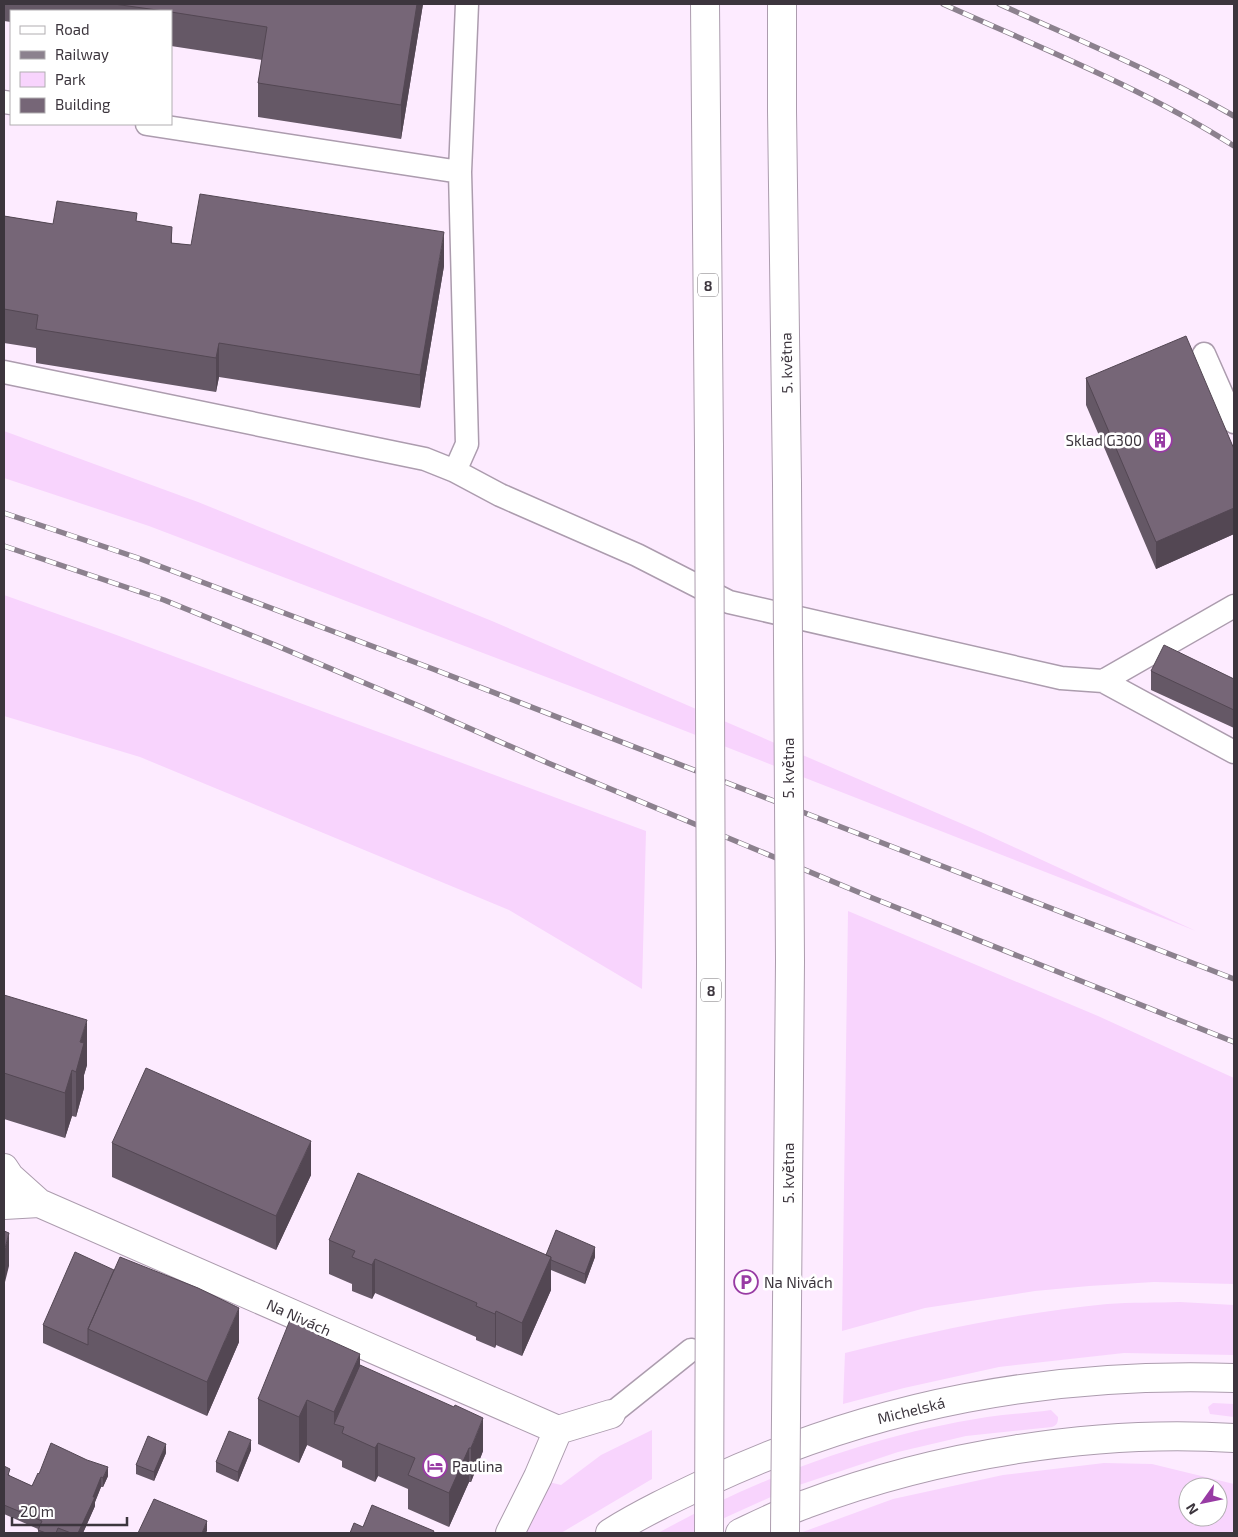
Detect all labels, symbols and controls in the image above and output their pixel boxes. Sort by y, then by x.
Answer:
legend [10,10,172,125]
text: Road [55,20,90,38]
text: Railway [55,45,109,63]
text: Park [55,70,86,88]
text: Building [55,95,111,113]
road number: 8 [698,274,718,296]
street label: 5. května [776,332,796,394]
building icon: Sklad G300 [1147,427,1173,453]
place label: Sklad G300 [1065,431,1142,449]
street label: 5. května [779,737,797,799]
road number: 8 [701,978,721,1002]
street label: 5. května [779,1142,797,1204]
parking icon: Na Nivách [733,1269,759,1295]
place label: Na Nivách [764,1273,833,1291]
street label: Na Nivách [264,1295,334,1339]
street label: Michelská [875,1393,947,1427]
hotel icon: Paulina [422,1453,448,1479]
place label: Paulina [452,1457,503,1475]
north arrow [1178,1477,1228,1527]
scale bar [12,1494,128,1526]
text: N [1182,1500,1202,1518]
text: 20 m [20,1502,54,1520]

